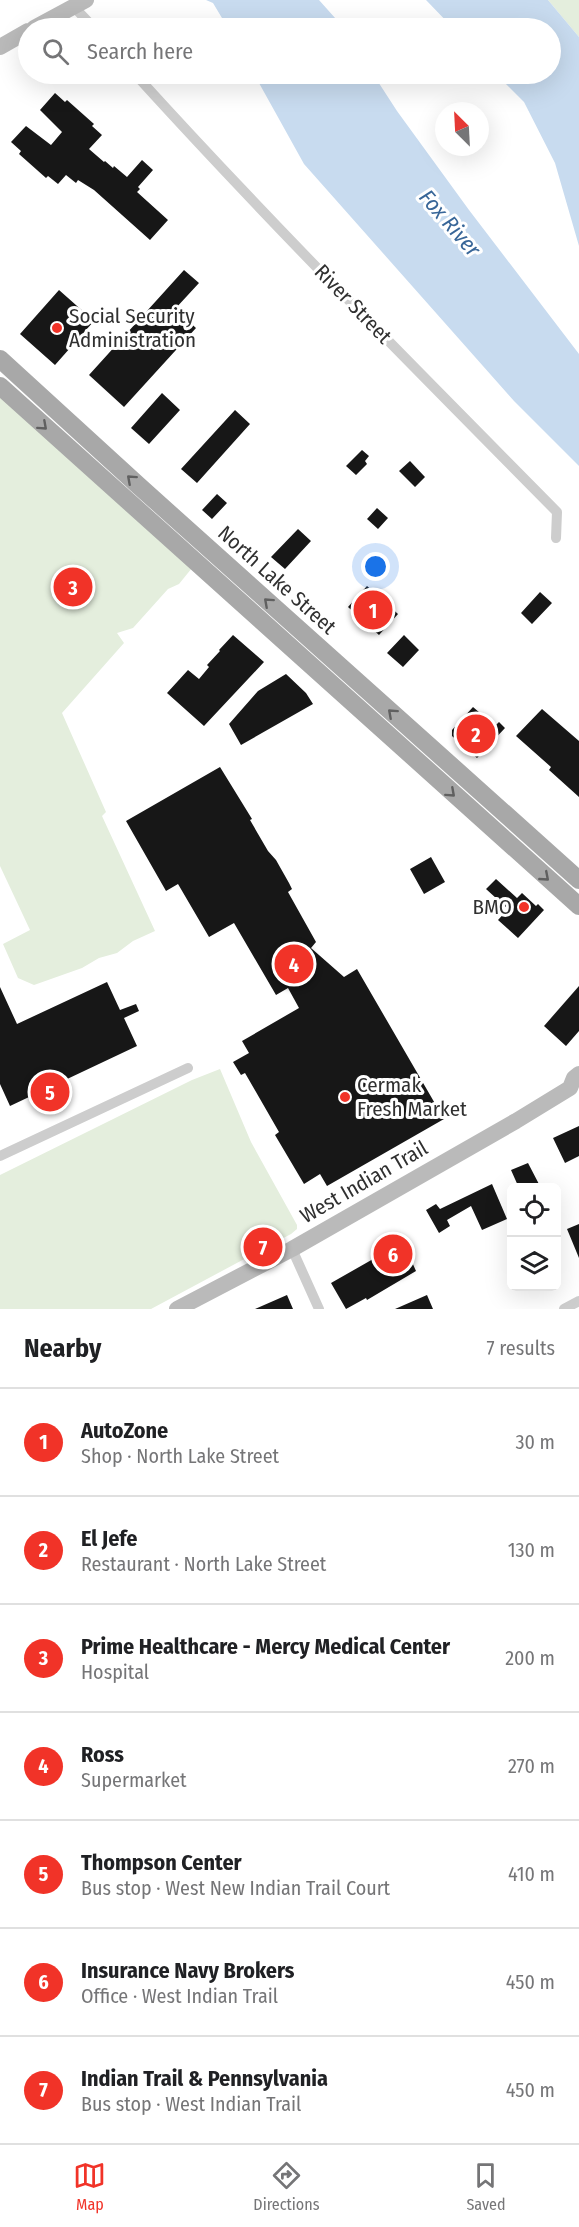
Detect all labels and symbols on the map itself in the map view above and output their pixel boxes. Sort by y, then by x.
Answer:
north arrow [435,102,489,156]
water label: Fox River [414,184,487,263]
street label: River Street [309,259,397,349]
place label: Social Security Administration [69,303,196,353]
marker: Social Security Administration [50,321,64,335]
one-way arrow [36,419,47,430]
one-way arrow [127,475,138,486]
street label: North Lake Street [213,520,342,640]
your location [361,552,390,581]
pin: 3 [54,564,92,610]
pin: 1 [354,588,392,632]
one-way arrow [265,598,275,609]
one-way arrow [388,709,399,720]
pin: 2 [456,712,496,756]
one-way arrow [444,786,455,797]
one-way arrow [538,869,549,880]
place label: BMO [473,894,512,920]
marker: BMO [517,900,531,914]
pin: 4 [274,942,314,986]
pin: 5 [31,1070,70,1114]
place label: Cermak Fresh Market [357,1072,467,1122]
marker: Cermak Fresh Market [338,1090,352,1104]
street label: West Indian Trail [296,1135,433,1229]
pin: 7 [244,1224,282,1270]
pin: 6 [374,1232,412,1276]

